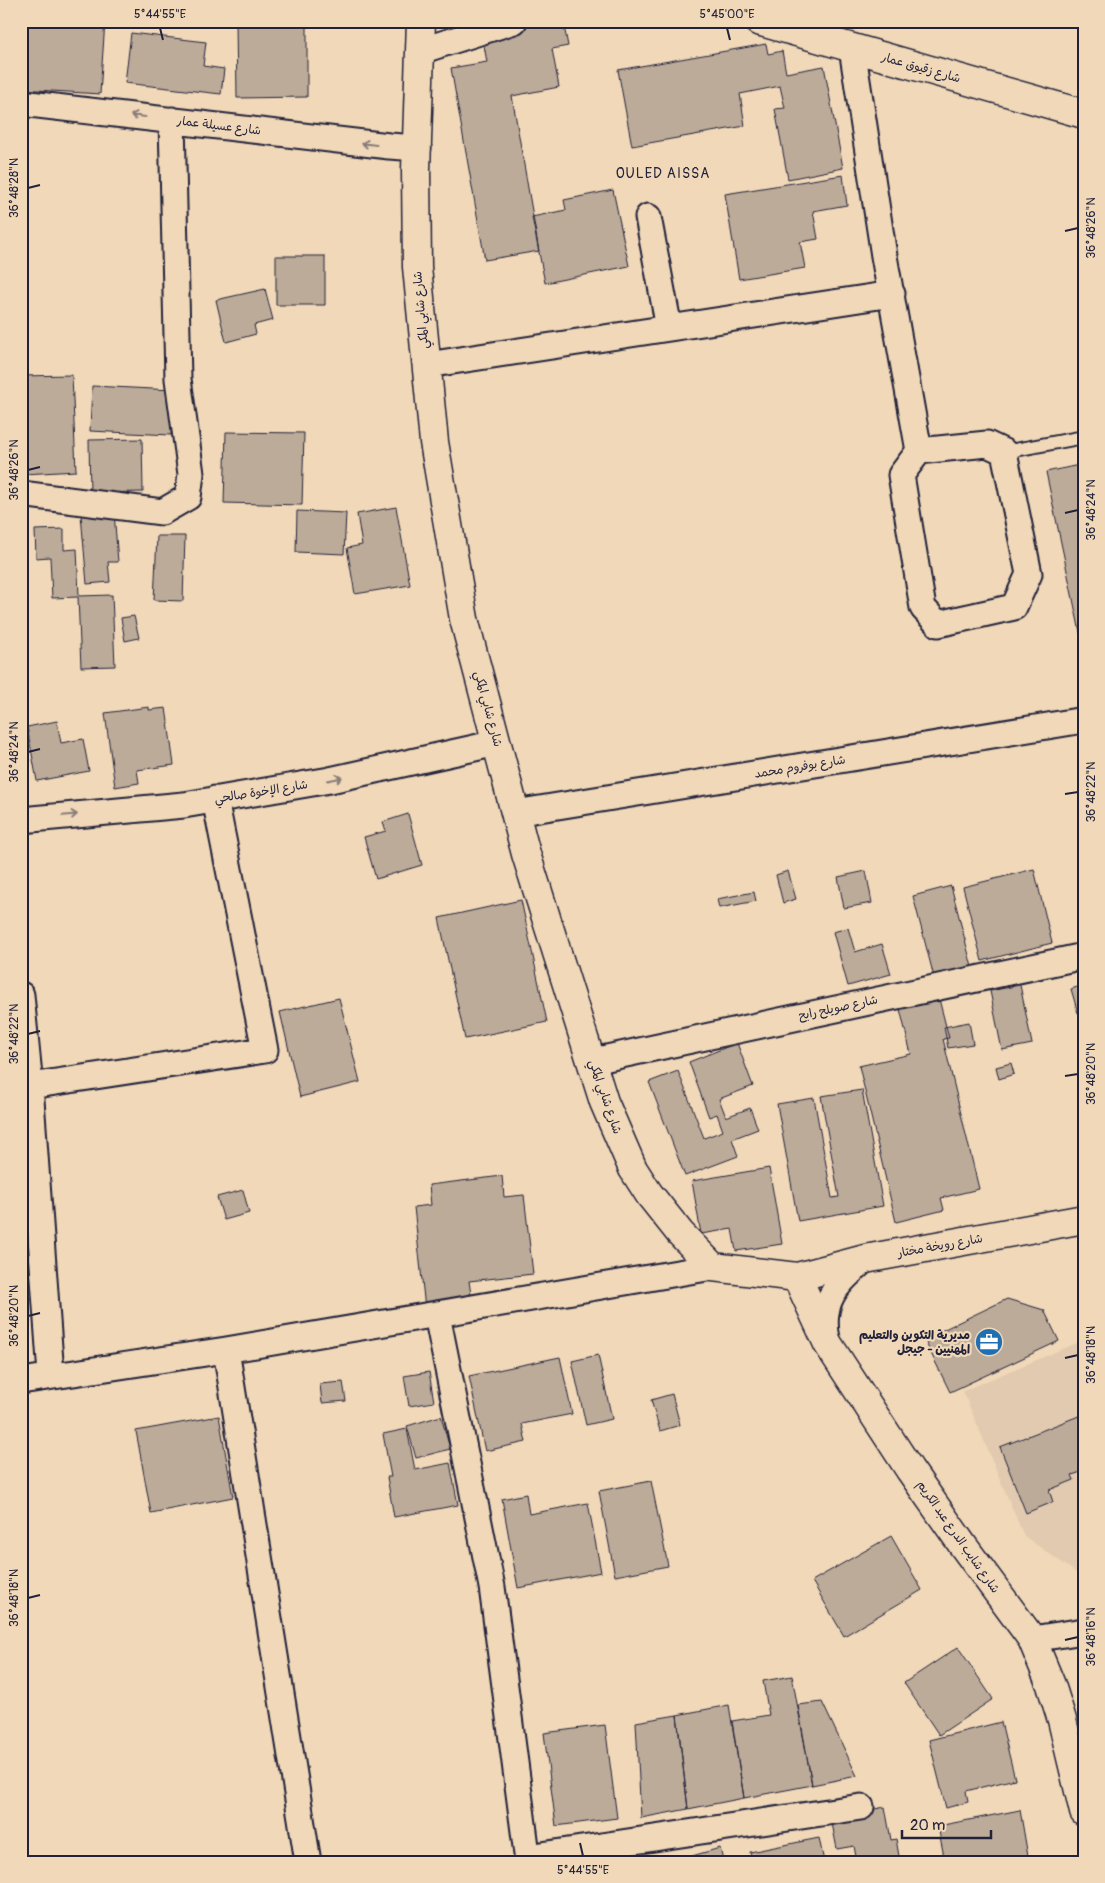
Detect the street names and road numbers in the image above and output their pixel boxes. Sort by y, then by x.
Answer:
street label: شارع زقيوق عمار [879,49,962,87]
street label: شارع عسيلة عمار [175,113,262,140]
street label: شارع شابي المكي [410,270,435,349]
street label: شارع شابي المكي [468,669,505,749]
street label: شارع بوفروم محمد [753,752,847,783]
street label: شارع الإخوة صالحي [213,777,309,810]
street label: شارع صويلح رابح [797,992,879,1025]
street label: شارع شابي المكي [582,1058,625,1137]
street label: شارع رويخة مختار [895,1231,984,1262]
street label: شارع شايب الدرع عبد الكريم [913,1478,1003,1597]

